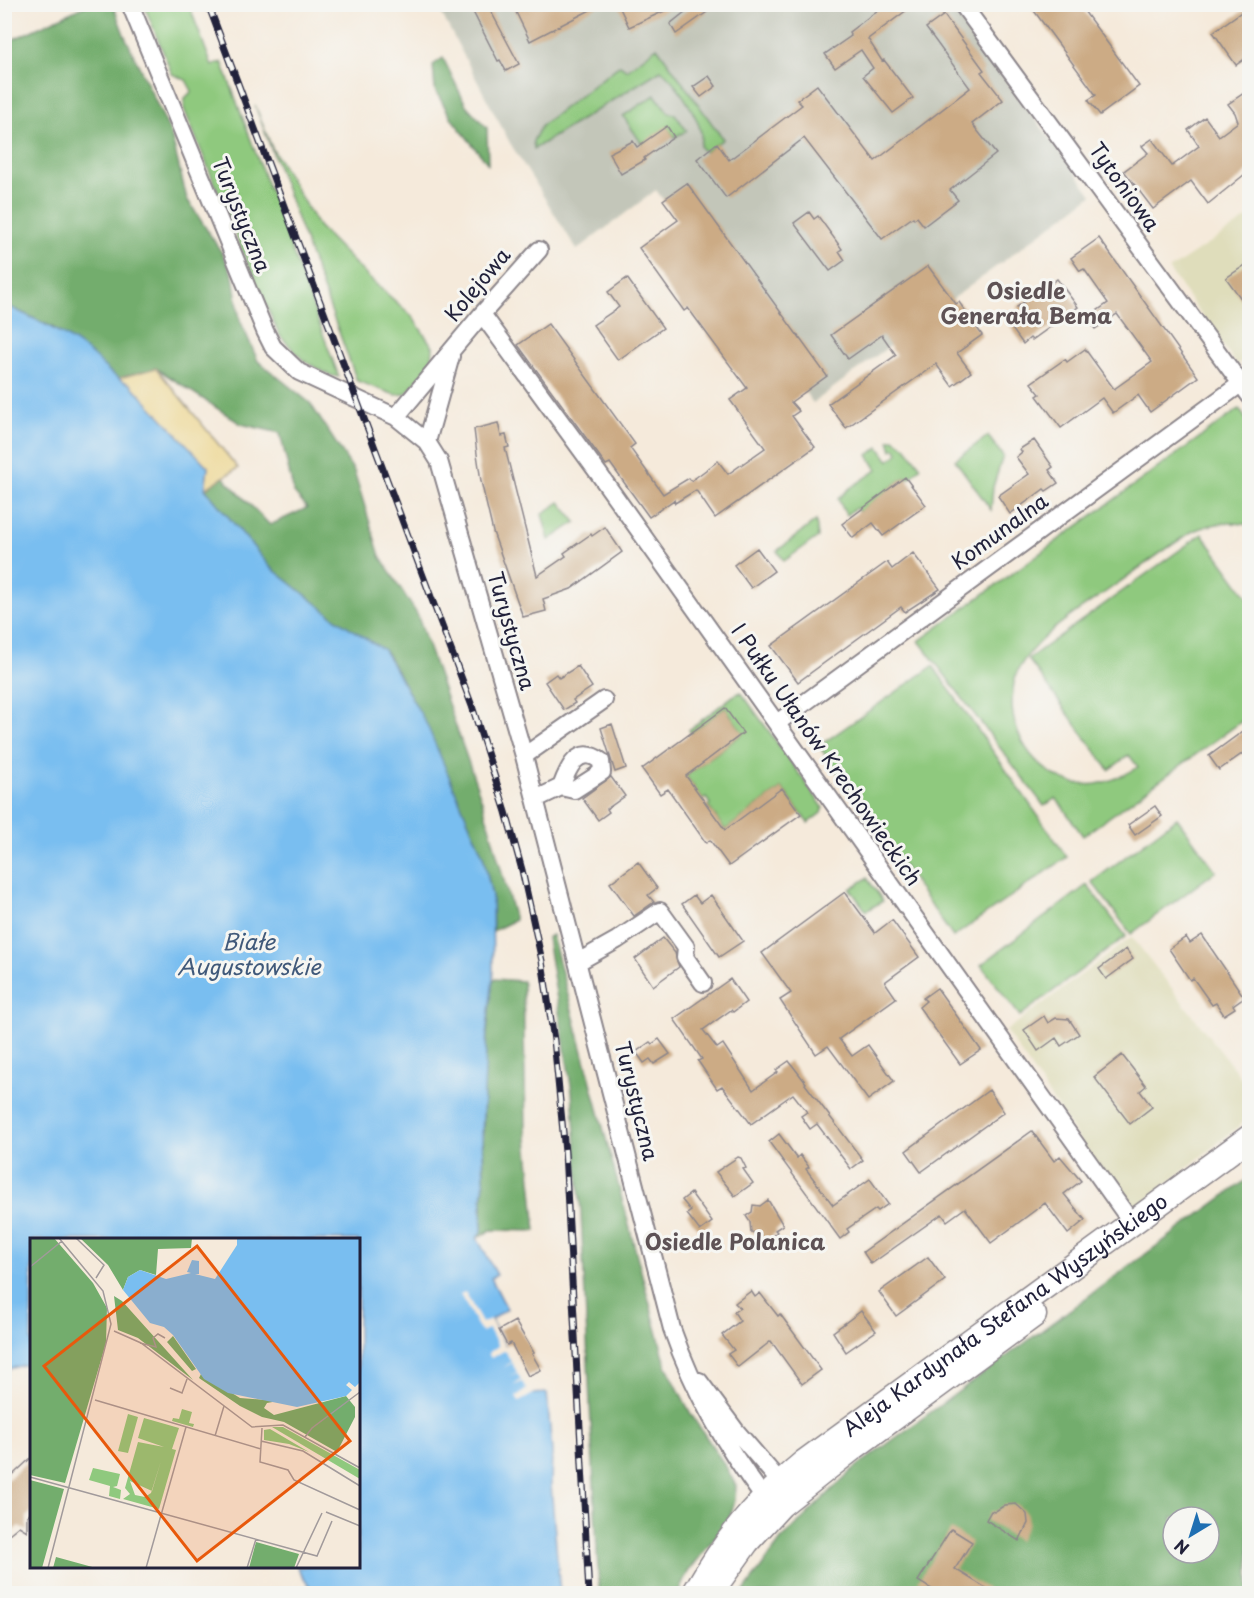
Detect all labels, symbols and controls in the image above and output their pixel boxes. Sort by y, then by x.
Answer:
street label: Tytoniowa [1082,135,1169,237]
street label: Turystyczna [205,152,281,277]
street label: Kolejowa [436,240,517,328]
district label: Osiedle Generała Bema [940,273,1112,331]
street label: Komunalna [944,484,1054,577]
street label: Turystyczna [481,567,545,694]
street label: I Pułku Ułanów Krechowieckich [725,616,931,892]
water label: Białe Augustowskie [177,924,322,982]
street label: Turystyczna [608,1037,668,1164]
street label: Aleja Kardynała Stefana Wyszyńskiego [835,1184,1174,1443]
district label: Osiedle Polanica [645,1224,826,1257]
inset map [30,1238,360,1568]
north arrow [1161,1505,1221,1565]
text: N [1169,1534,1194,1561]

